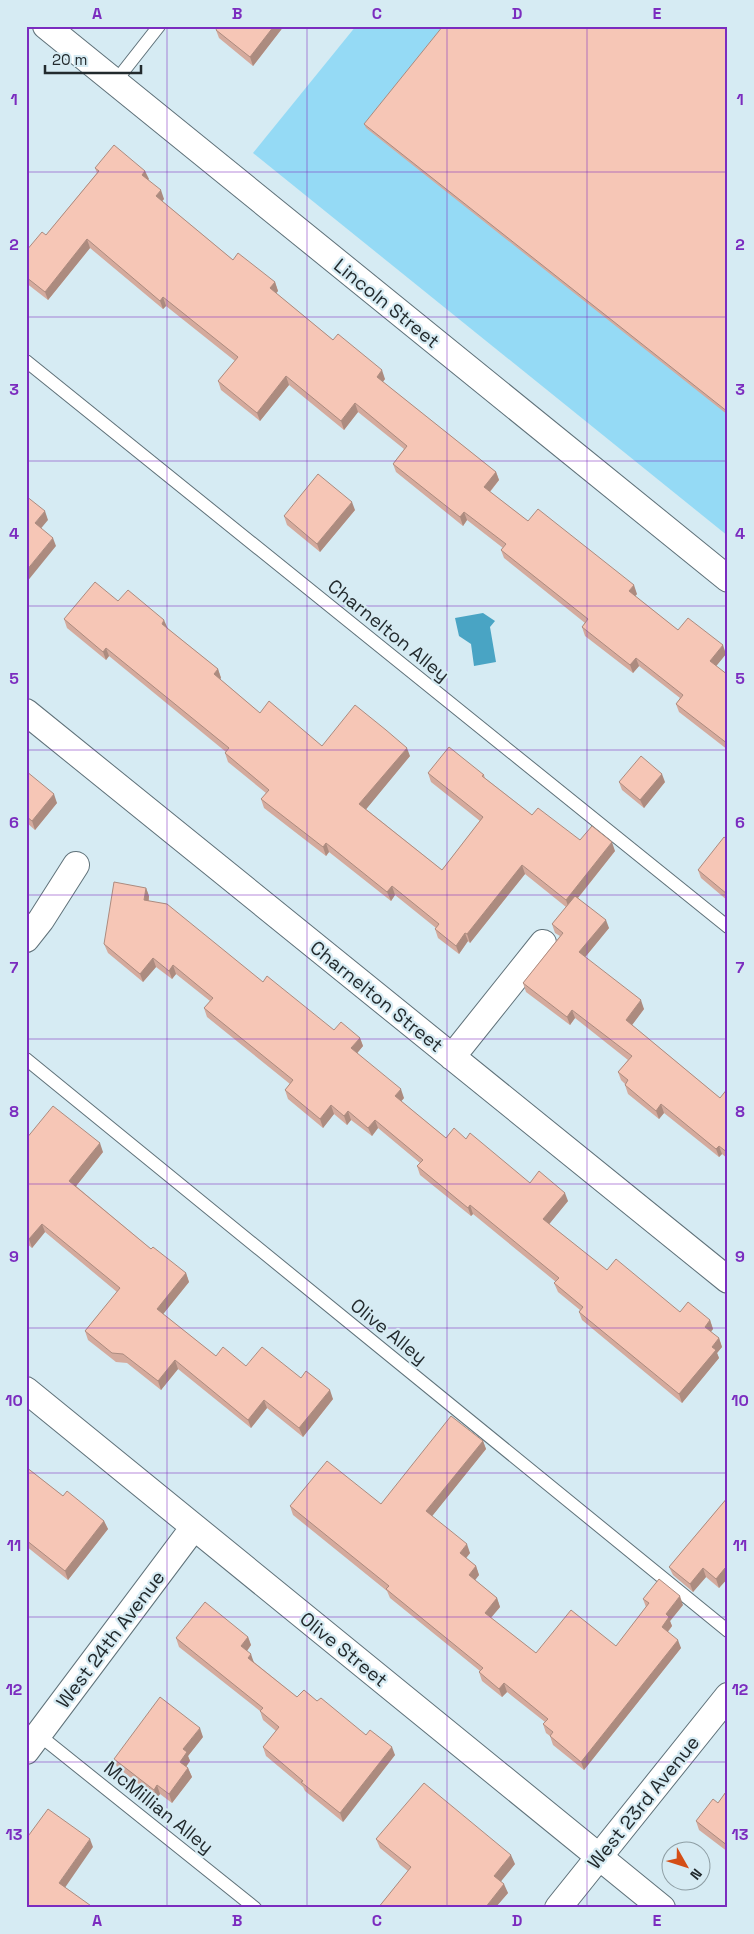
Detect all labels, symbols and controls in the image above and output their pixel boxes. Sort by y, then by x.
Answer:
text: A [92,3,102,24]
text: B [232,3,242,24]
text: C [372,3,382,24]
text: D [512,3,522,24]
text: E [653,3,662,24]
scale bar [45,42,141,74]
text: 20 m [52,50,87,69]
text: 1 [10,89,18,110]
text: 1 [736,89,744,110]
text: 2 [9,234,19,255]
text: 2 [735,234,745,255]
street label: Lincoln Street [329,253,445,354]
text: 3 [9,379,19,400]
text: 3 [735,379,745,400]
text: 4 [9,523,19,544]
text: 4 [735,523,745,544]
street label: Charnelton Alley [323,573,455,687]
text: 5 [9,668,19,689]
text: 5 [735,668,745,689]
text: 6 [9,812,19,833]
text: 6 [735,812,745,833]
street label: Charnelton Street [305,935,448,1058]
text: 7 [10,957,19,978]
text: 7 [736,957,745,978]
text: 8 [9,1101,19,1122]
text: 8 [735,1101,745,1122]
text: 9 [9,1246,19,1267]
text: 9 [735,1246,745,1267]
street label: Olive Alley [345,1293,432,1370]
text: 10 [5,1390,23,1411]
text: 10 [731,1390,749,1411]
text: 11 [7,1535,21,1556]
text: 11 [733,1535,747,1556]
street label: West 24th Avenue [50,1566,170,1713]
street label: Olive Street [295,1606,393,1692]
text: 12 [6,1679,22,1700]
text: 12 [732,1679,748,1700]
street label: West 23rd Avenue [582,1730,705,1874]
street label: McMillian Alley [99,1755,219,1859]
text: 13 [6,1824,23,1845]
text: 13 [732,1824,749,1845]
north arrow [662,1842,712,1892]
text: N [686,1865,706,1883]
text: A [92,1910,102,1931]
text: B [232,1910,242,1931]
text: C [372,1910,382,1931]
text: D [512,1910,522,1931]
text: E [653,1910,662,1931]

